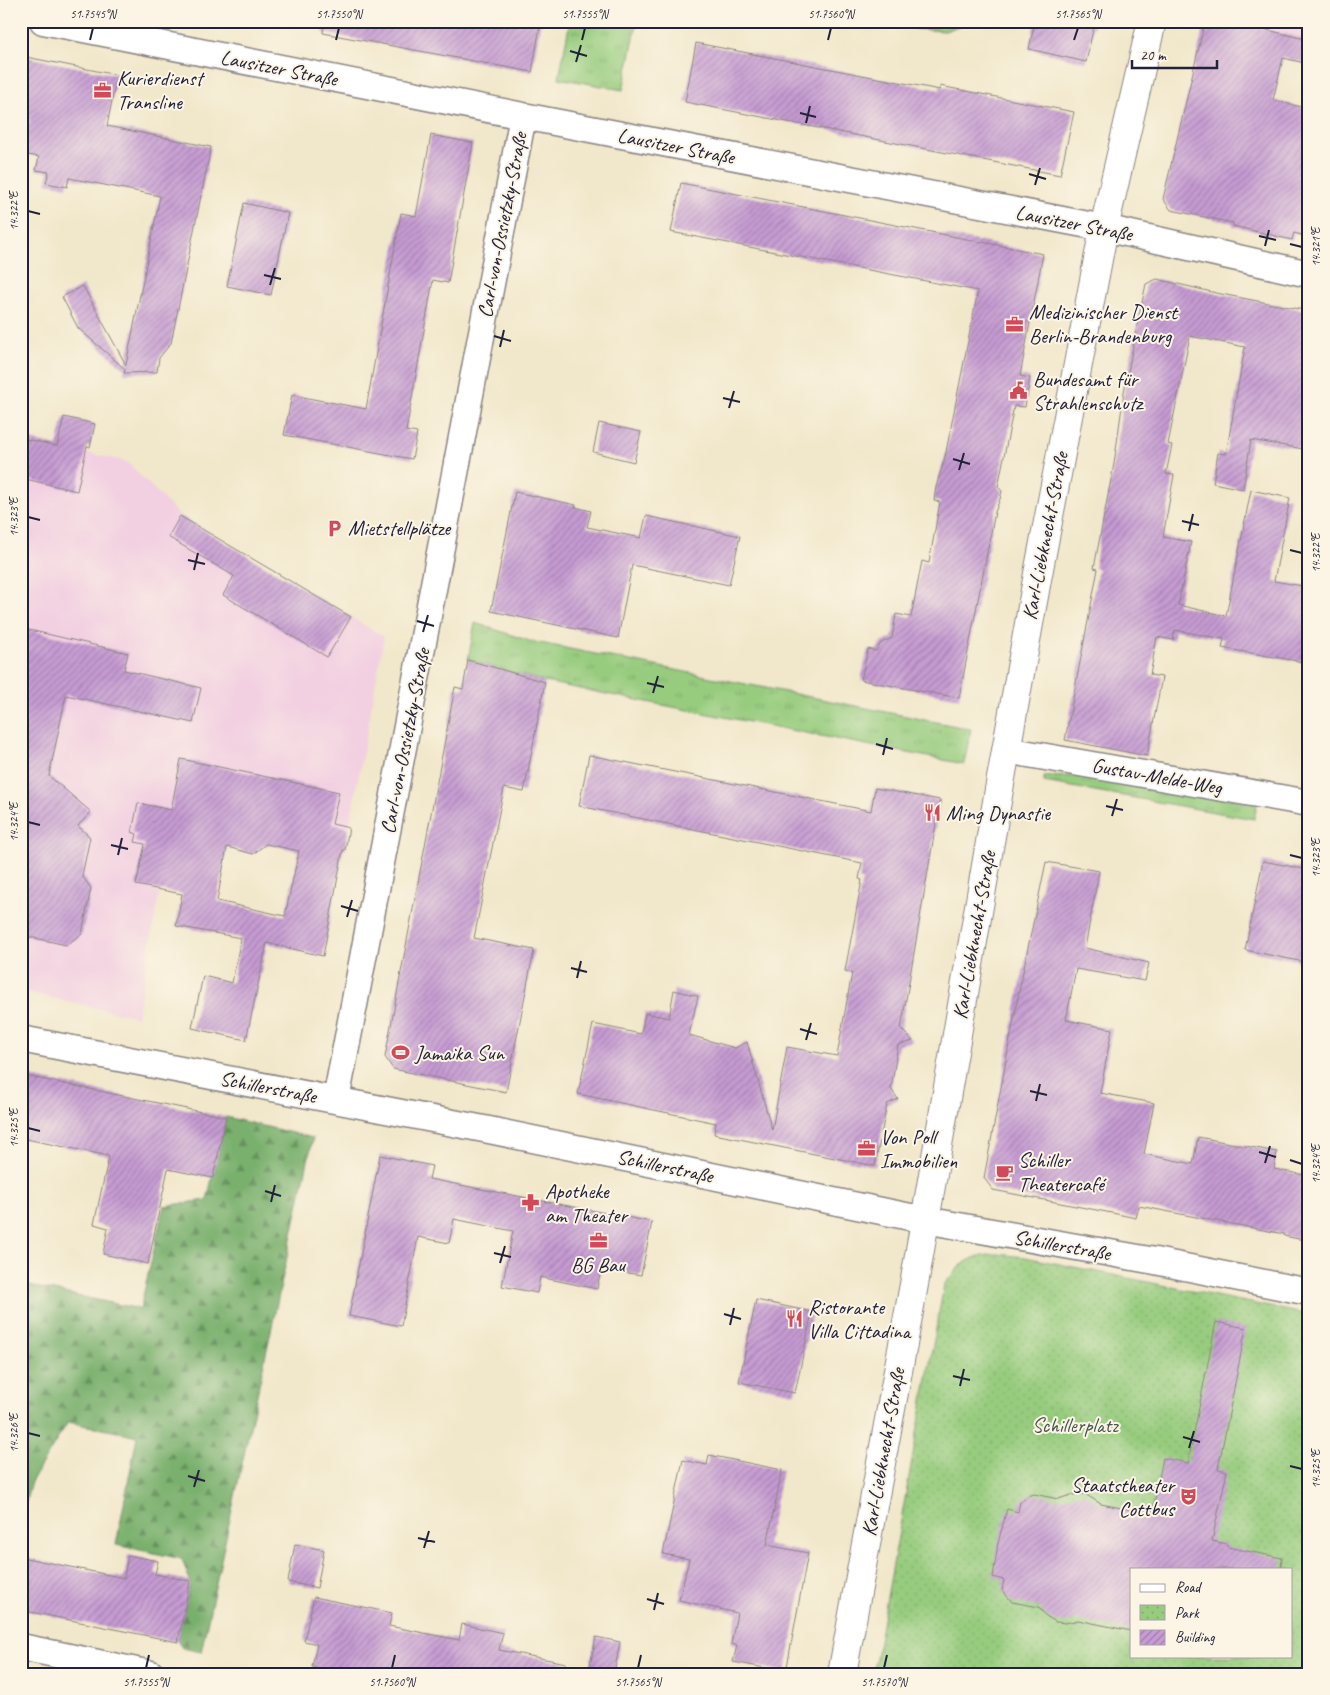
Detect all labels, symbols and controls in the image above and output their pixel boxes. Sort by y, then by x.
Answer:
text: 51.7545°N [70,6,117,22]
text: 51.7550°N [316,6,363,22]
text: 51.7555°N [562,6,609,22]
text: 51.7560°N [808,6,855,22]
text: 51.7565°N [1055,6,1102,22]
scale bar [1132,38,1218,70]
street label: Lausitzer Straße [218,44,342,92]
text: 20 m [1140,46,1167,65]
place label: Kurierdienst Transline [117,65,205,115]
office icon: Kurierdienst Transline [93,80,113,100]
street label: Lausitzer Straße [615,122,739,170]
street label: Carl-von-Ossietzky-Straße [471,128,533,320]
text: 14.322°E [6,190,22,231]
street label: Lausitzer Straße [1013,199,1137,247]
text: 14.321°E [1308,226,1324,267]
place label: Medizinischer Dienst Berlin-Brandenburg [1029,299,1179,349]
office icon: Medizinischer Dienst Berlin-Brandenburg [1005,314,1025,334]
place label: Bundesamt für Strahlenschutz [1033,366,1145,416]
public building icon: Bundesamt für Strahlenschutz [1009,381,1029,401]
street label: Karl-Liebknecht-Straße [1016,448,1074,622]
text: 14.323°E [6,496,22,537]
place label: Mietstellplätze [348,515,452,541]
parking icon: Mietstellplätze [324,518,344,538]
text: 14.322°E [1308,532,1324,573]
street label: Carl-von-Ossietzky-Straße [374,644,436,836]
street label: Gustav-Melde-Weg [1090,752,1226,800]
place label: Ming Dynastie [946,800,1051,826]
text: 14.324°E [6,801,22,842]
restaurant icon: Ming Dynastie [922,803,942,823]
text: 14.323°E [1308,837,1324,878]
street label: Karl-Liebknecht-Straße [946,847,1002,1021]
place label: Jamaika Sun [414,1040,505,1066]
sports icon: Jamaika Sun [391,1043,411,1063]
street label: Schillerstraße [218,1065,321,1109]
text: 14.325°E [6,1107,22,1148]
place label: Von Poll Immobilien [880,1124,958,1174]
office icon: Von Poll Immobilien [856,1139,876,1159]
street label: Schillerstraße [615,1143,718,1189]
text: 14.324°E [1308,1143,1324,1184]
place label: Schiller Theatercafé [1018,1147,1107,1197]
cafe icon: Schiller Theatercafé [994,1162,1014,1182]
place label: Apotheke am Theater [545,1178,629,1228]
pharmacy icon: Apotheke am Theater [521,1193,541,1213]
street label: Schillerstraße [1012,1224,1114,1267]
office icon: BG Bau [588,1230,608,1250]
place label: BG Bau [571,1252,626,1278]
place label: Ristorante Villa Cittadina [808,1294,913,1344]
restaurant icon: Ristorante Villa Cittadina [784,1309,804,1329]
street label: Karl-Liebknecht-Straße [855,1364,911,1538]
text: 14.326°E [6,1412,22,1453]
park label: Schillerplatz [1032,1412,1119,1438]
text: 14.325°E [1308,1448,1324,1489]
place label: Staatstheater Cottbus [1071,1472,1176,1522]
theatre icon: Staatstheater Cottbus [1178,1487,1198,1507]
legend [1130,1568,1292,1658]
text: Road [1175,1578,1202,1597]
text: Park [1175,1604,1200,1623]
text: Building [1175,1628,1215,1647]
text: 51.7555°N [123,1674,170,1690]
text: 51.7560°N [369,1674,416,1690]
text: 51.7565°N [615,1674,662,1690]
text: 51.7570°N [861,1674,908,1690]

